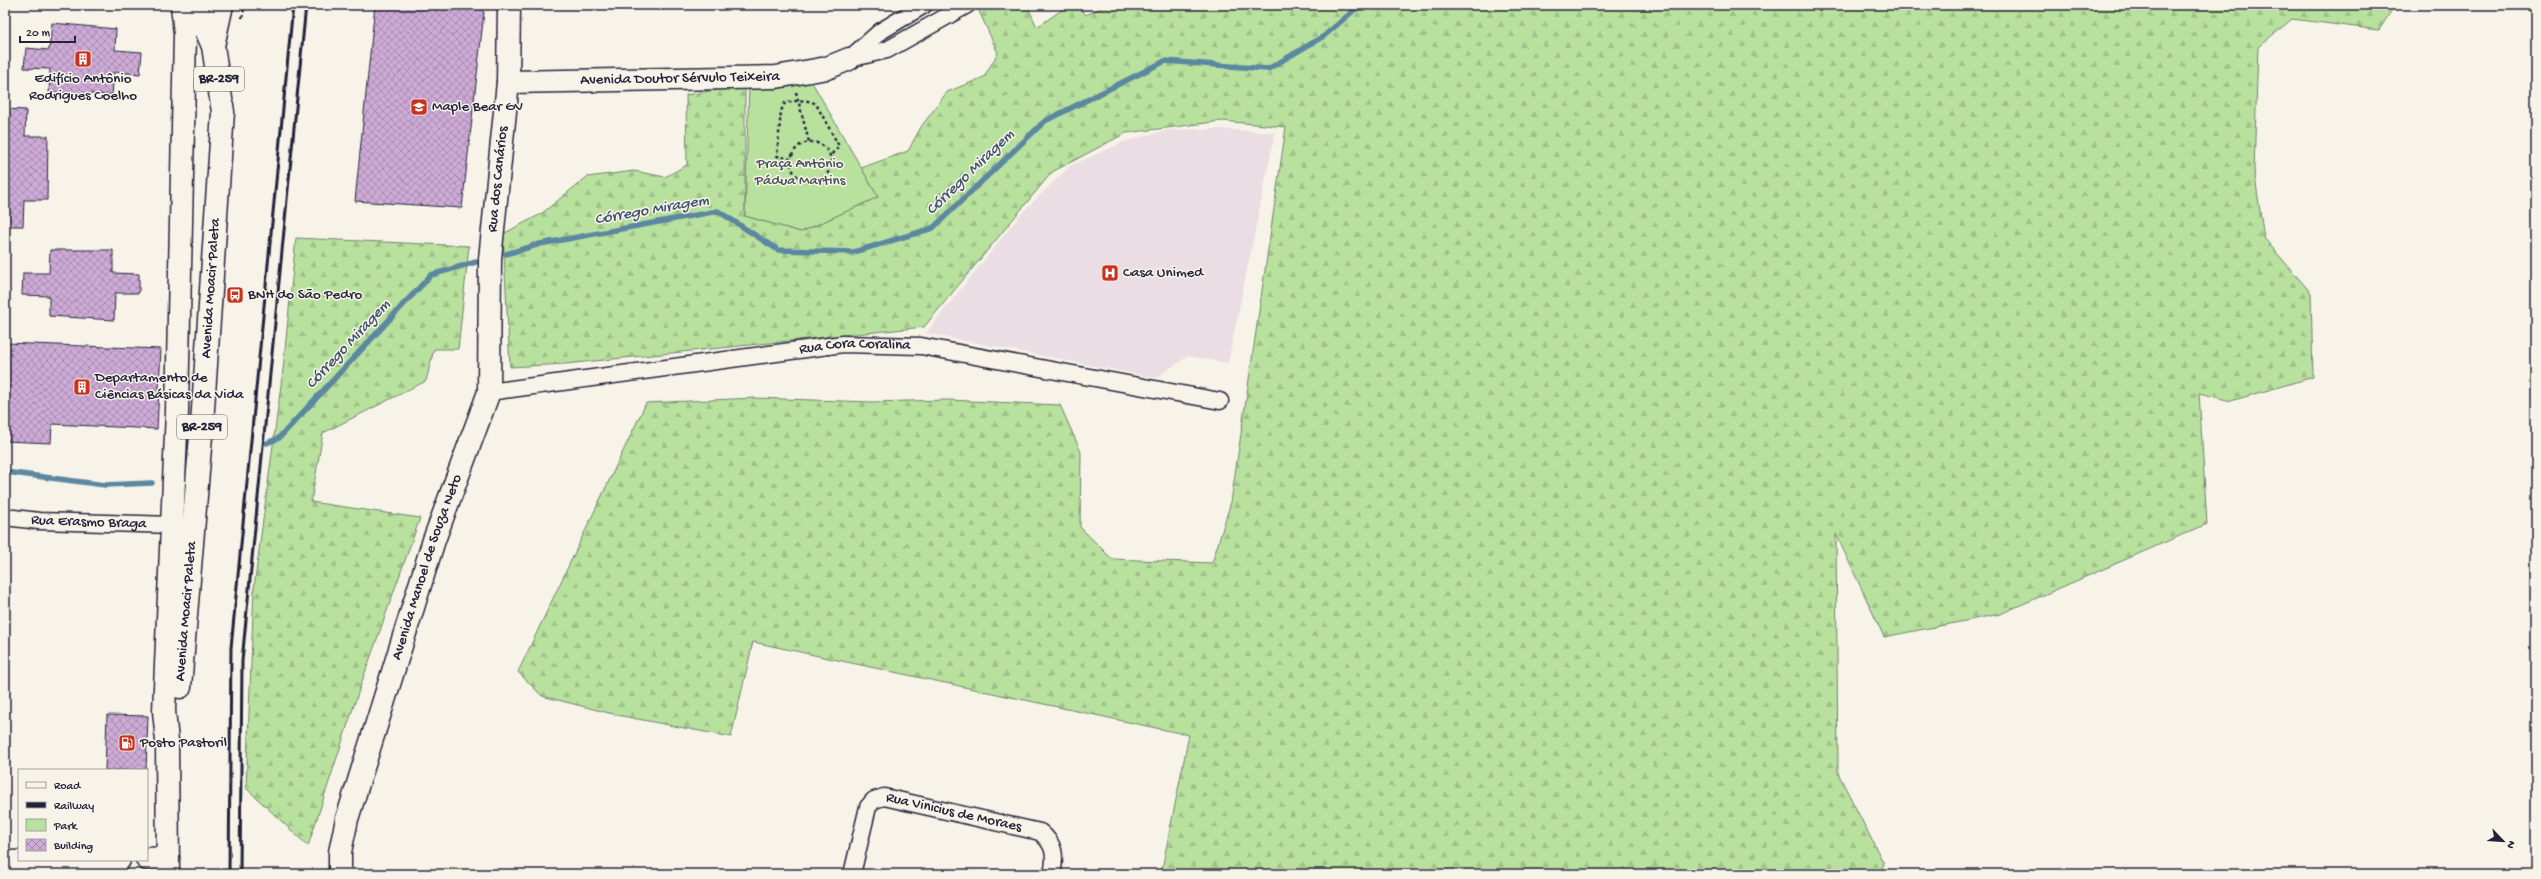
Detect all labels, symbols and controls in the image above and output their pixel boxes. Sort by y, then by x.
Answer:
scale bar [20,18,75,44]
text: 20 m [26,27,51,41]
building icon: Edifício Antônio Rodrigues Coelho [73,49,93,69]
road number: BR-259 [194,67,244,91]
street label: Avenida Doutor Sérvulo Teixeira [580,68,781,90]
place label: Edifício Antônio Rodrigues Coelho [29,70,137,105]
school or university icon: Maple Bear GV [409,97,429,117]
place label: Maple Bear GV [432,98,523,116]
street label: Rua dos Canários [484,125,512,233]
water label: Córrego Miragem [923,126,1020,220]
park label: Praça Antônio Pádua Martins [754,155,846,190]
water label: Córrego Miragem [593,191,711,230]
street label: Avenida Moacir Paleta [197,217,225,359]
hospital icon: Casa Unimed [1100,263,1120,283]
place label: Casa Unimed [1123,264,1204,282]
bus stop icon: BNH do São Pedro [225,285,245,305]
place label: BNH do São Pedro [247,286,362,304]
water label: Córrego Miragem [303,296,396,394]
street label: Rua Cora Coralina [798,335,911,359]
place label: Departamento de Ciências Básicas da Vida [94,369,244,404]
building icon: Departamento de Ciências Básicas da Vida [72,377,92,397]
road number: BR-259 [177,415,227,439]
street label: Avenida Manoel de Souza Neto [388,472,467,662]
street label: Rua Erasmo Braga [30,511,147,533]
street label: Avenida Moacir Paleta [172,540,201,682]
fuel station icon: Posto Pastoril [117,733,137,753]
place label: Posto Pastoril [139,734,227,752]
legend [18,769,148,861]
text: Road [54,780,81,794]
street label: Rua Vinicius de Moraes [884,789,1024,837]
text: Railway [54,800,94,814]
text: Park [53,820,79,834]
north arrow [2483,821,2523,861]
text: N [2503,839,2517,850]
text: Building [53,840,93,854]

